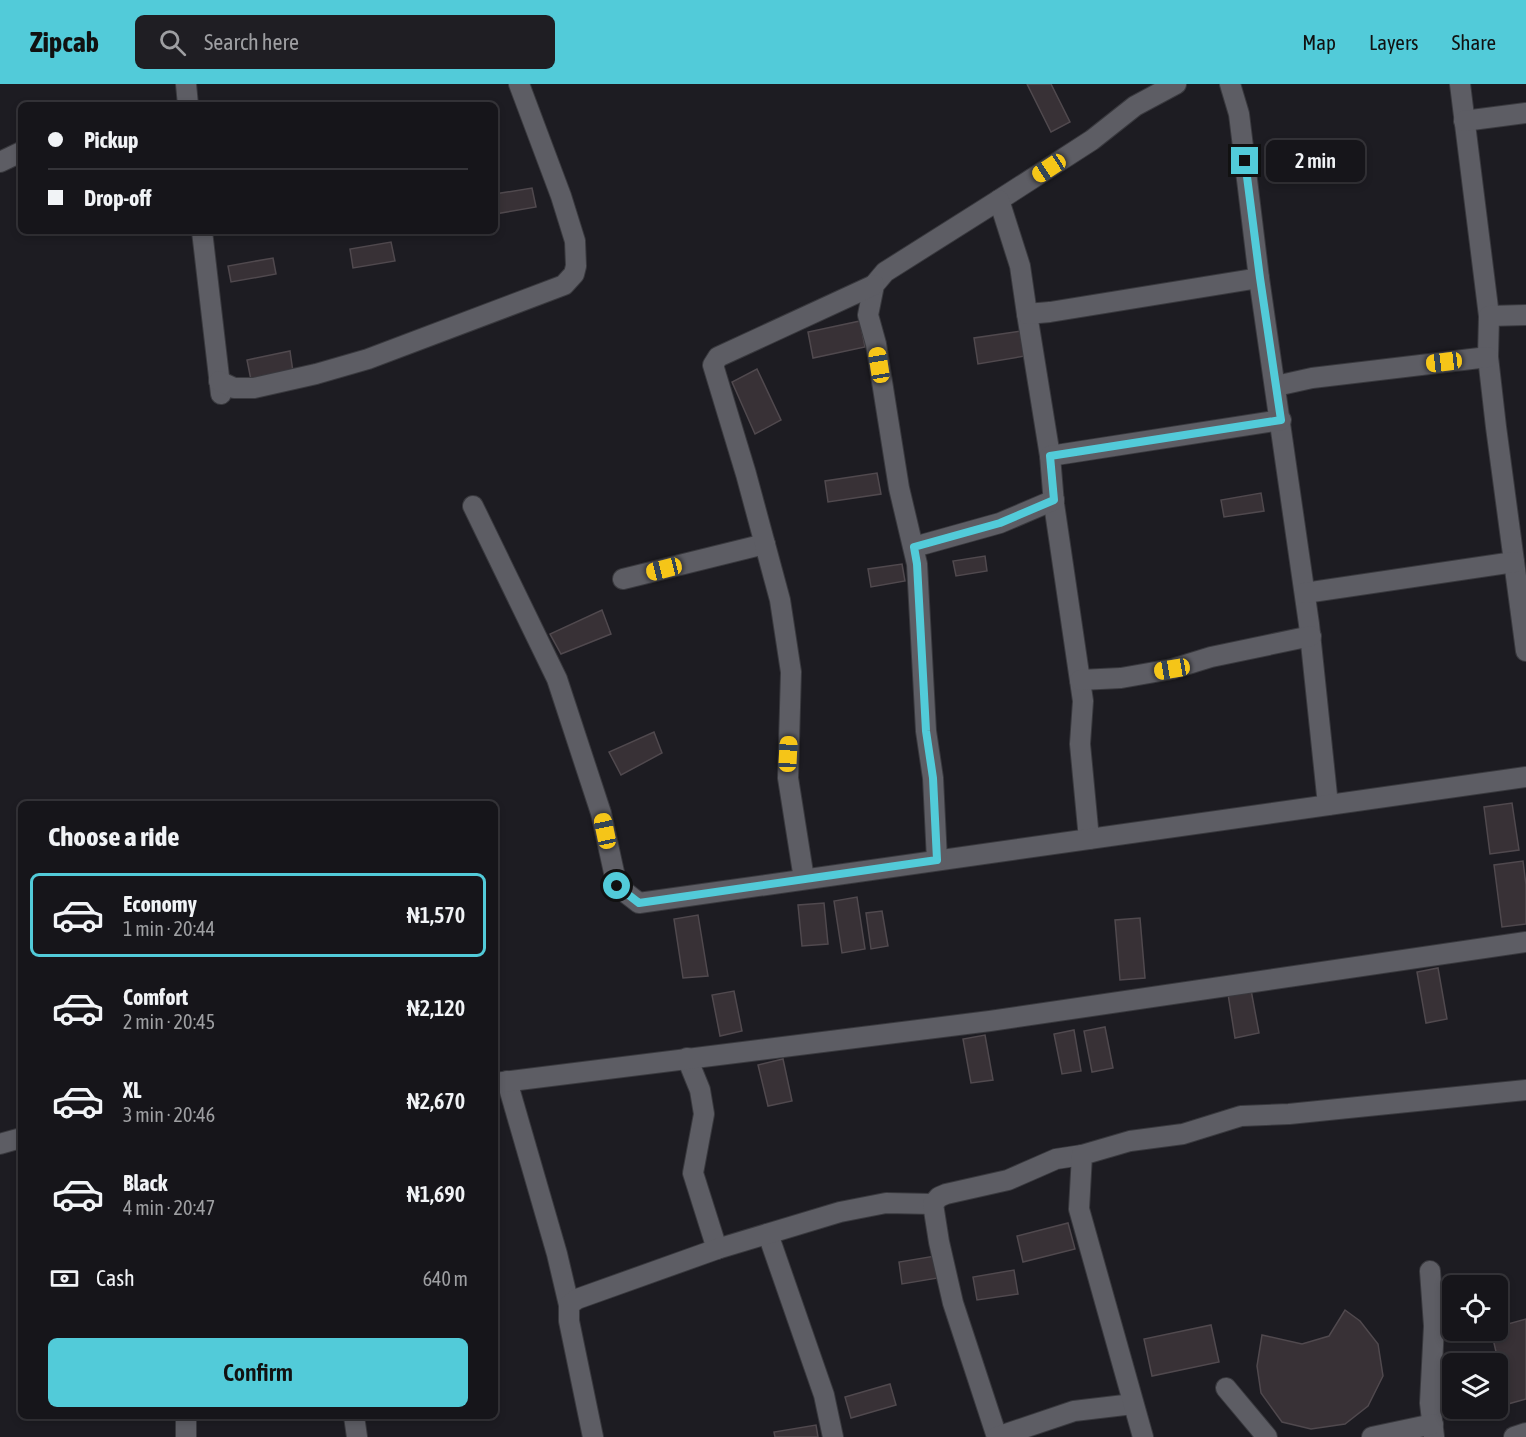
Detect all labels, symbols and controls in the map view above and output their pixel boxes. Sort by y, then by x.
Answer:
search box [135,15,555,69]
text: Zipcab [30,26,99,58]
icon: search [156,26,189,59]
text: Search here [204,29,299,55]
text: Map [1302,30,1336,54]
text: Layers [1369,30,1419,54]
text: Share [1452,30,1496,54]
text: Pickup [84,127,139,153]
callout: 2 min [1266,140,1365,182]
route end [1231,147,1258,174]
text: 2 min [1295,149,1336,172]
car [1029,151,1069,185]
text: Drop-off [84,185,151,211]
car [867,346,891,384]
car [1425,351,1463,373]
car [644,556,684,582]
car [1153,657,1191,681]
car [778,736,798,772]
car [592,812,618,850]
text: Choose a ride [48,821,180,852]
route start [603,872,630,899]
icon: car [51,888,105,942]
text: Economy [123,891,197,917]
text: ₦1,570 [407,902,465,928]
text: 1 min · 20:44 [123,917,215,940]
icon: car [51,981,105,1035]
text: Comfort [123,984,188,1010]
text: ₦2,120 [407,995,465,1021]
text: 2 min · 20:45 [123,1010,215,1033]
icon: car [51,1074,105,1128]
text: XL [123,1077,141,1103]
text: ₦2,670 [407,1088,465,1114]
text: 3 min · 20:46 [123,1103,215,1126]
icon: car [51,1167,105,1221]
text: Black [123,1170,167,1196]
text: ₦1,690 [407,1181,465,1207]
text: 4 min · 20:47 [123,1196,215,1219]
icon: cash [48,1262,81,1295]
text: Cash [96,1265,135,1291]
text: 640 m [423,1267,468,1290]
map controls [1442,1275,1508,1419]
button: locate [1442,1275,1508,1341]
button: Confirm [48,1338,468,1407]
button: layers [1442,1353,1508,1419]

